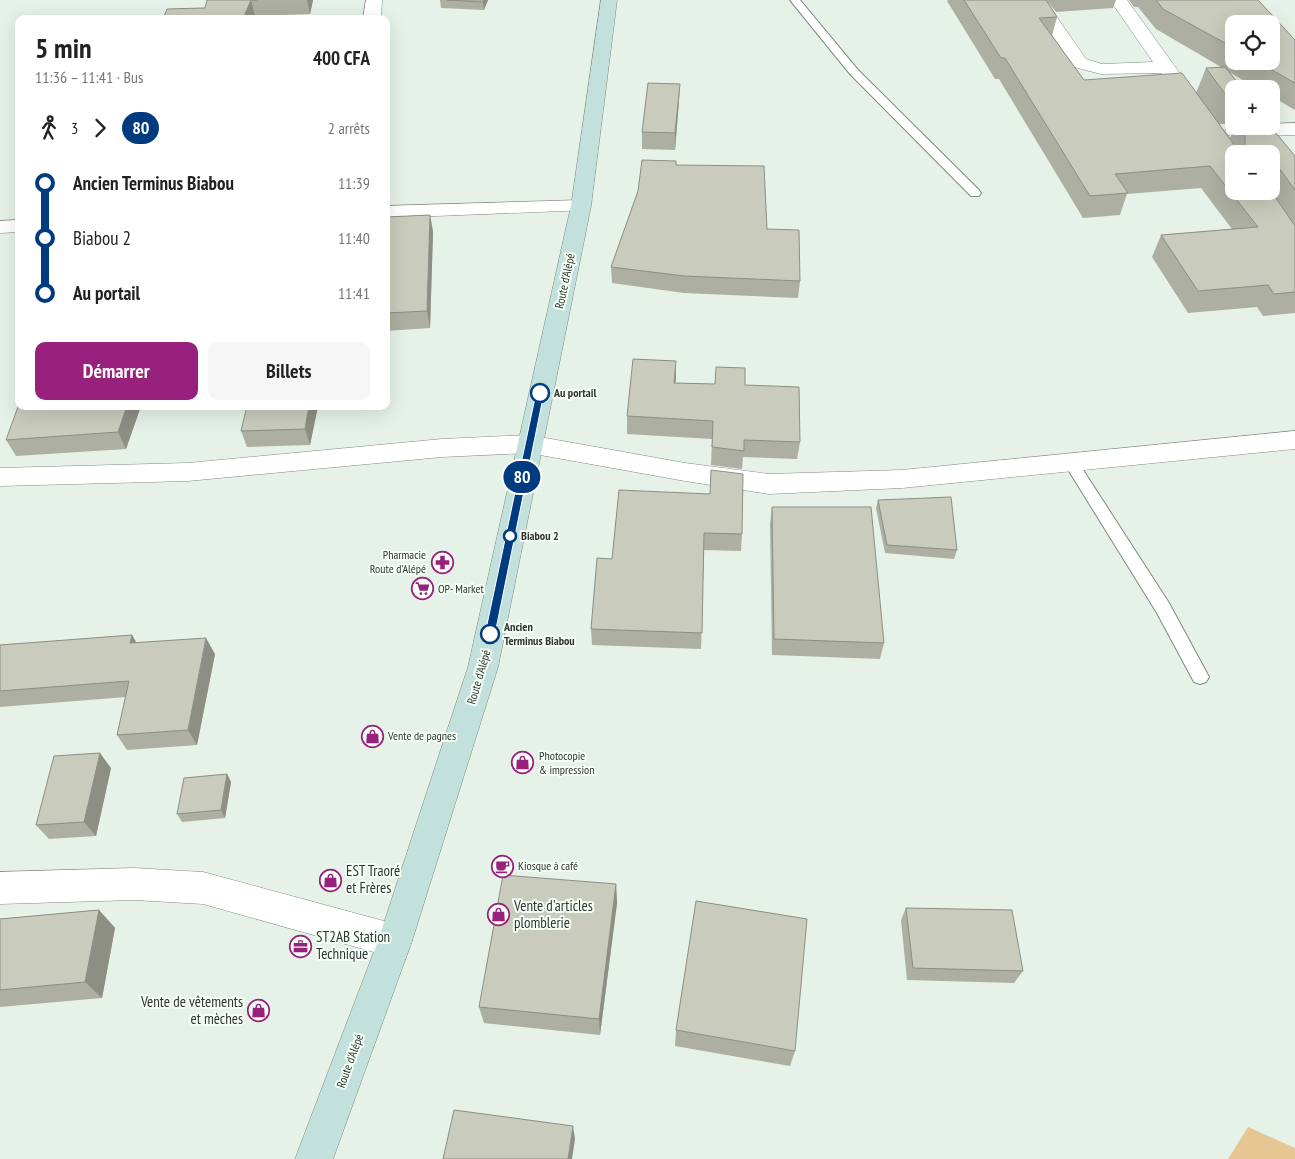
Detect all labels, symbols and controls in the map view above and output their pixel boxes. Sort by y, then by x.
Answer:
map controls [1225,15,1280,200]
button: locate [1225,15,1280,70]
text: 5 min [35,29,92,66]
text: 400 CFA [313,46,370,70]
text: 11:36 – 11:41 · Bus [35,67,143,87]
button: + [1225,80,1280,135]
icon: walk [35,114,63,142]
icon: forward [86,114,114,142]
text: 80 [132,116,149,139]
text: 3 [71,118,78,138]
text: 2 arrêts [328,118,370,138]
button: − [1225,145,1280,200]
text: Ancien Terminus Biabou [73,171,234,195]
text: 11:39 [338,173,370,193]
text: Biabou 2 [73,226,131,250]
text: 11:40 [338,228,370,248]
street label: Route d'Alépé [551,252,578,310]
text: Au portail [73,281,140,305]
text: 11:41 [338,283,370,303]
button: Démarrer [35,342,198,400]
button: Billets [208,342,370,400]
marker: Au portail [530,383,550,403]
place label: Au portail [553,385,596,400]
line badge: 80 [500,461,544,493]
text: 80 [513,465,531,488]
place label: Biabou 2 [521,528,559,543]
marker: Biabou 2 [503,529,517,543]
place label: Pharmacie Route d'Alépé [370,547,426,576]
pharmacy icon: Pharmacie Route d'Alépé [430,550,454,574]
supermarket icon: OP- Market [410,577,434,601]
place label: OP- Market [438,581,484,596]
place label: Ancien Terminus Biabou [503,619,575,648]
marker: Ancien Terminus Biabou [480,624,500,644]
street label: Route d'Alépé [464,648,493,706]
shop icon: Vente de pagnes [360,724,384,748]
place label: Vente de pagnes [387,728,456,743]
place label: Photocopie & impression [539,748,594,777]
shop icon: Photocopie & impression [511,751,535,775]
cafe icon: Kiosque à café [490,854,514,878]
place label: Kiosque à café [518,858,578,873]
place label: EST Traoré et Frères [346,861,400,897]
shop icon: EST Traoré et Frères [318,868,342,892]
place label: Vente d'articles plomblerie [513,896,593,932]
shop icon: Vente d'articles plomblerie [486,903,510,927]
place label: ST2AB Station Technique [316,927,390,963]
office icon: ST2AB Station Technique [288,934,312,958]
place label: Vente de vêtements et mèches [140,992,243,1028]
shop icon: Vente de vêtements et mèches [247,999,271,1023]
street label: Route d'Alépé [333,1032,366,1090]

